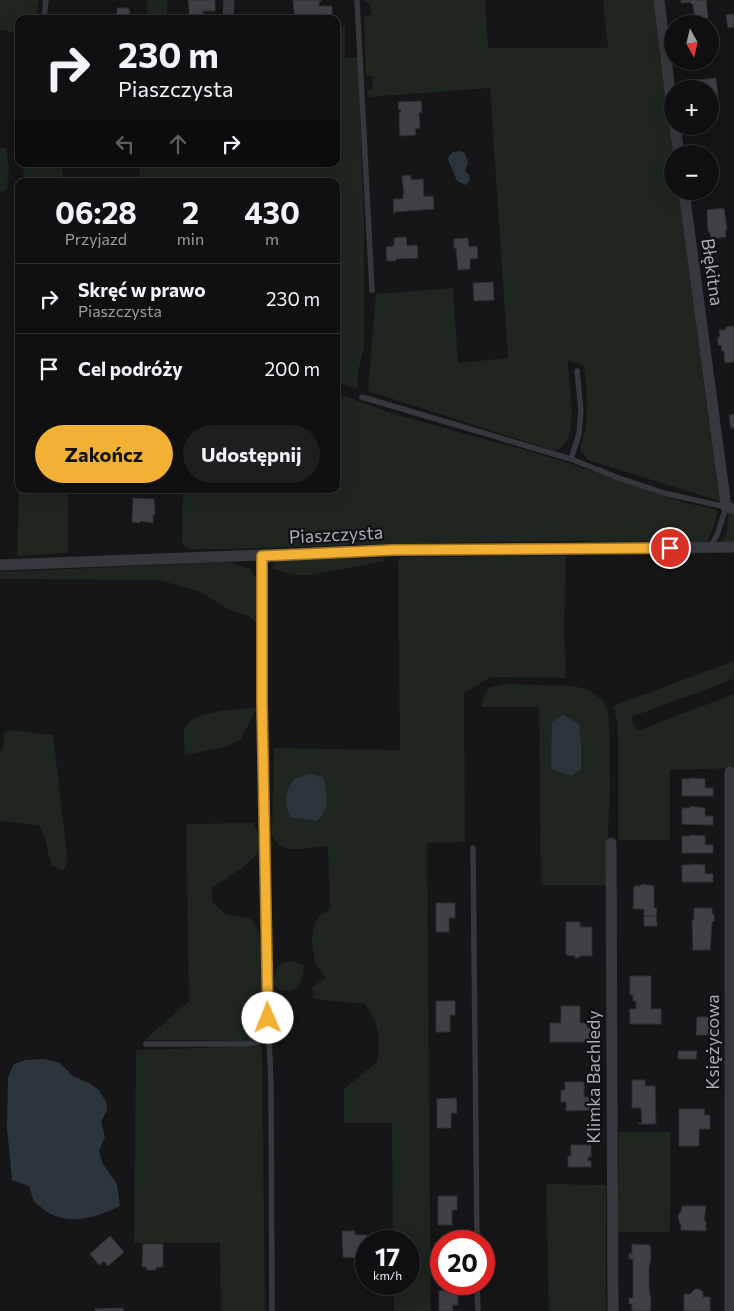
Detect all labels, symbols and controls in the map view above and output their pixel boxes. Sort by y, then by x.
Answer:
north arrow [664,15,719,70]
map controls [664,15,719,200]
text: 230 m [118,32,219,75]
icon: right [35,35,100,100]
text: Piaszczysta [118,75,233,102]
button: + [664,80,719,135]
icon: left [111,130,139,158]
icon: ahead [164,130,192,158]
icon: right [217,130,245,158]
button: − [664,145,719,200]
text: 06:28 [55,193,137,230]
text: 2 [182,193,199,230]
text: 430 [244,193,300,230]
text: Przyjazd [65,229,127,248]
text: min [177,229,204,248]
text: m [265,229,279,248]
street label: Błękitna [697,237,729,307]
text: Skręć w prawo [78,278,206,301]
icon: right [35,285,63,313]
text: 230 m [266,287,320,310]
text: Piaszczysta [78,301,162,320]
icon: arrive [35,355,63,383]
text: Cel podróży [78,357,183,380]
text: 200 m [265,357,320,380]
button: Zakończ [35,425,173,483]
button: Udostępnij [183,425,320,483]
street label: Piaszczysta [288,521,384,547]
pin [649,527,691,569]
icon: arrive [656,534,684,562]
position arrow [241,991,293,1043]
street label: Księżycowa [701,994,723,1090]
street label: Klimka Bachledy [582,1010,604,1144]
speed limit sign: 20 [430,1230,495,1295]
text: 17 [375,1241,400,1271]
text: km/h [373,1268,402,1282]

